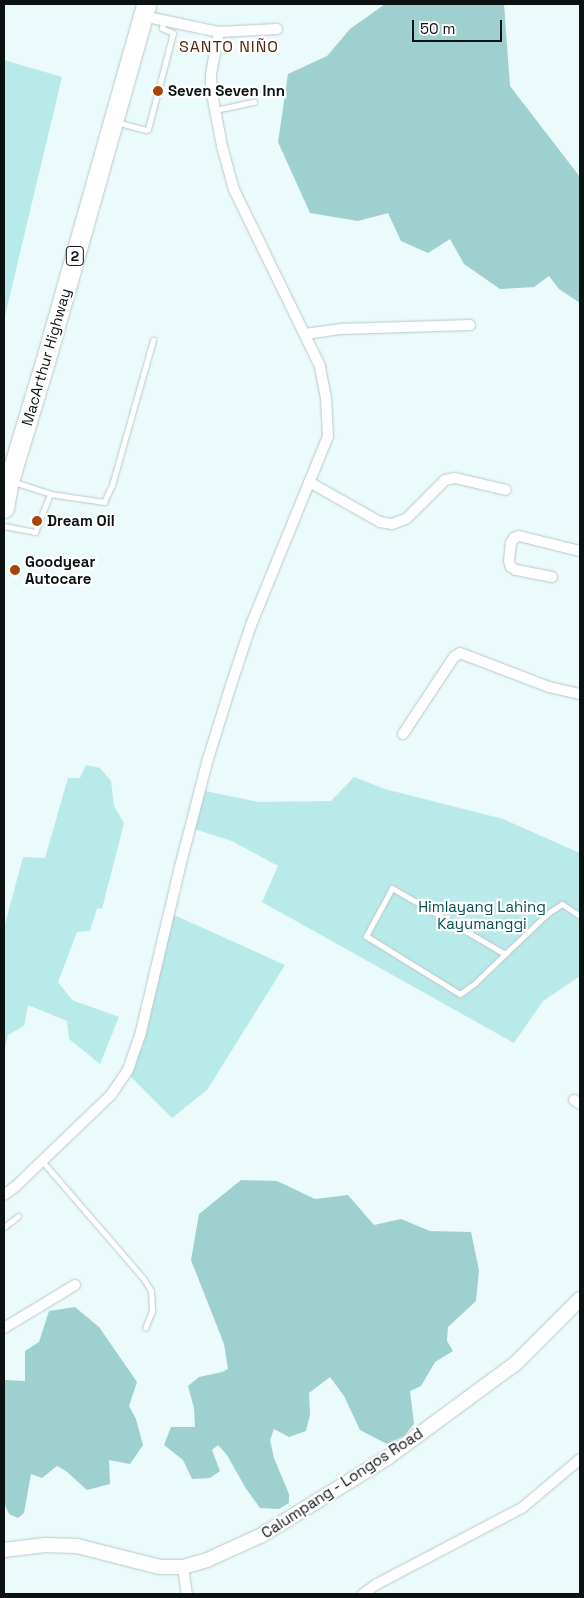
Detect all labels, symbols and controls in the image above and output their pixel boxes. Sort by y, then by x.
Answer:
scale bar [414,10,504,42]
text: 50 m [420,19,455,38]
district label: SANTO NIÑO [178,37,280,57]
place label: Seven Seven Inn [168,82,285,100]
marker: Seven Seven Inn [152,85,164,97]
road number: 2 [65,245,85,268]
street label: MacArthur Highway [18,286,74,428]
place label: Dream Oil [47,512,115,530]
marker: Dream Oil [31,515,43,527]
place label: Goodyear Autocare [25,552,95,587]
marker: Goodyear Autocare [9,564,21,576]
park label: Himlayang Lahing Kayumanggi [418,897,546,932]
street label: Calumpang - Longos Road [258,1424,426,1542]

